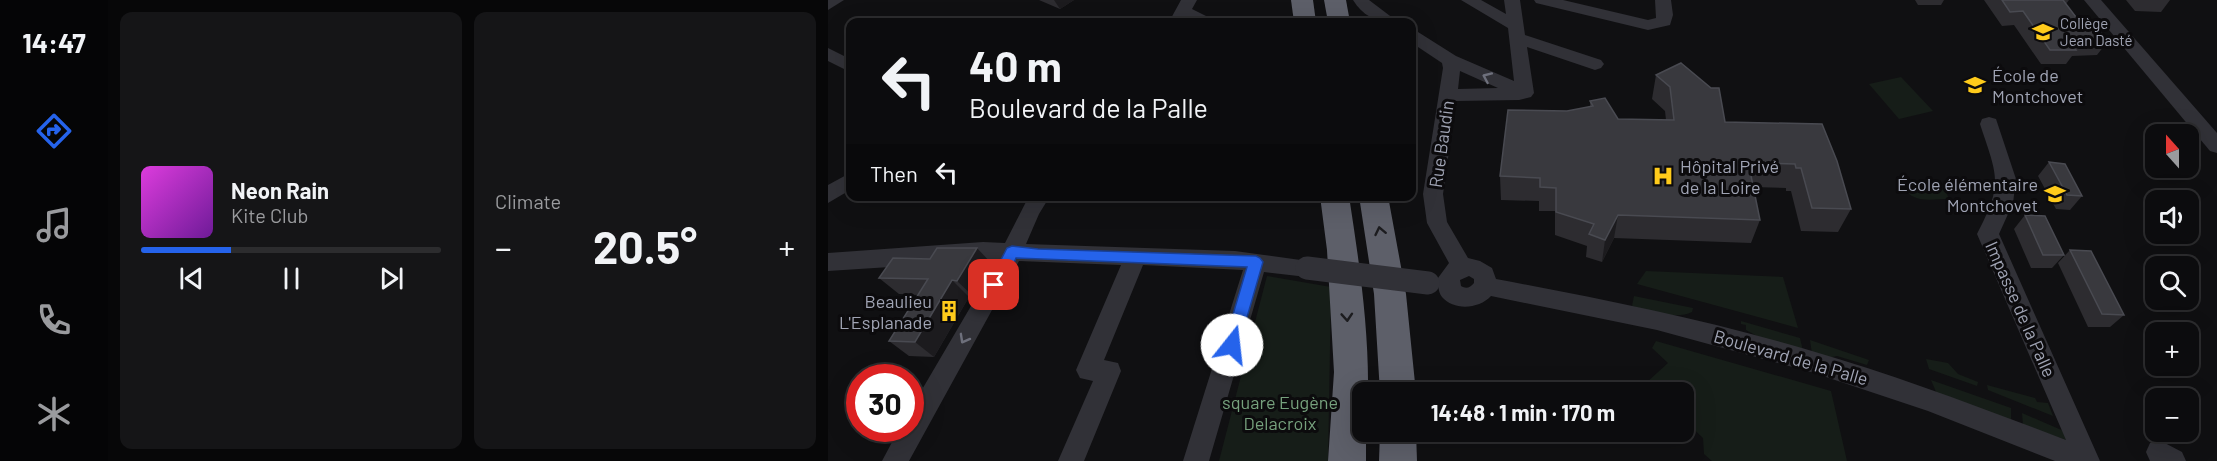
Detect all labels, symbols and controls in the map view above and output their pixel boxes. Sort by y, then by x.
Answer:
place label: Collège Jean Dasté [2060,14,2133,49]
school or university icon: Collège Jean Dasté [2031,20,2055,44]
text: 14:47 [22,26,86,58]
text: 40 m [969,40,1062,90]
icon: left [870,42,948,120]
place label: École de Montchovet [1992,64,2083,107]
one-way arrow [1483,72,1494,84]
school or university icon: École de Montchovet [1963,73,1987,97]
text: Boulevard de la Palle [969,91,1208,123]
street label: Rue Baudin [1424,99,1458,189]
icon: directions [33,110,75,152]
north arrow [2145,124,2199,178]
map controls [2145,124,2199,442]
place label: Hôpital Privé de la Loire [1680,155,1779,198]
icon: left [930,156,963,189]
text: Then [870,160,918,186]
hospital icon: Hôpital Privé de la Loire [1651,164,1675,188]
place label: École élémentaire Montchovet [1897,173,2038,216]
text: Neon Rain [231,177,329,203]
school or university icon: École élémentaire Montchovet [2043,182,2067,206]
text: Climate [495,189,561,213]
button: sound [2145,190,2199,244]
text: Kite Club [231,203,308,227]
icon: music [33,204,75,246]
text: 20.5° [593,219,697,273]
one-way arrow [1374,226,1387,236]
text: − [495,227,512,267]
text: + [779,227,795,267]
street label: Impasse de la Palle [1981,238,2061,380]
button: search [2145,256,2199,310]
pin [968,259,1019,310]
icon: previous [175,262,208,295]
icon: pause [275,262,308,295]
icon: next [375,262,408,295]
icon: arrive [977,268,1010,301]
place label: Beaulieu L'Esplanade [839,290,932,333]
icon: phone [33,299,75,341]
building icon: Beaulieu L'Esplanade [937,299,961,323]
position arrow [1200,313,1264,377]
one-way arrow [1340,313,1353,322]
button: + [2145,322,2199,376]
street label: Boulevard de la Palle [1711,324,1871,390]
one-way arrow [960,333,971,344]
speed limit sign: 30 [846,364,924,442]
button: − [2145,388,2199,442]
park label: square Eugène Delacroix [1222,391,1338,434]
icon: climate [33,393,75,435]
text: 14:48 · 1 min · 170 m [1431,399,1615,425]

